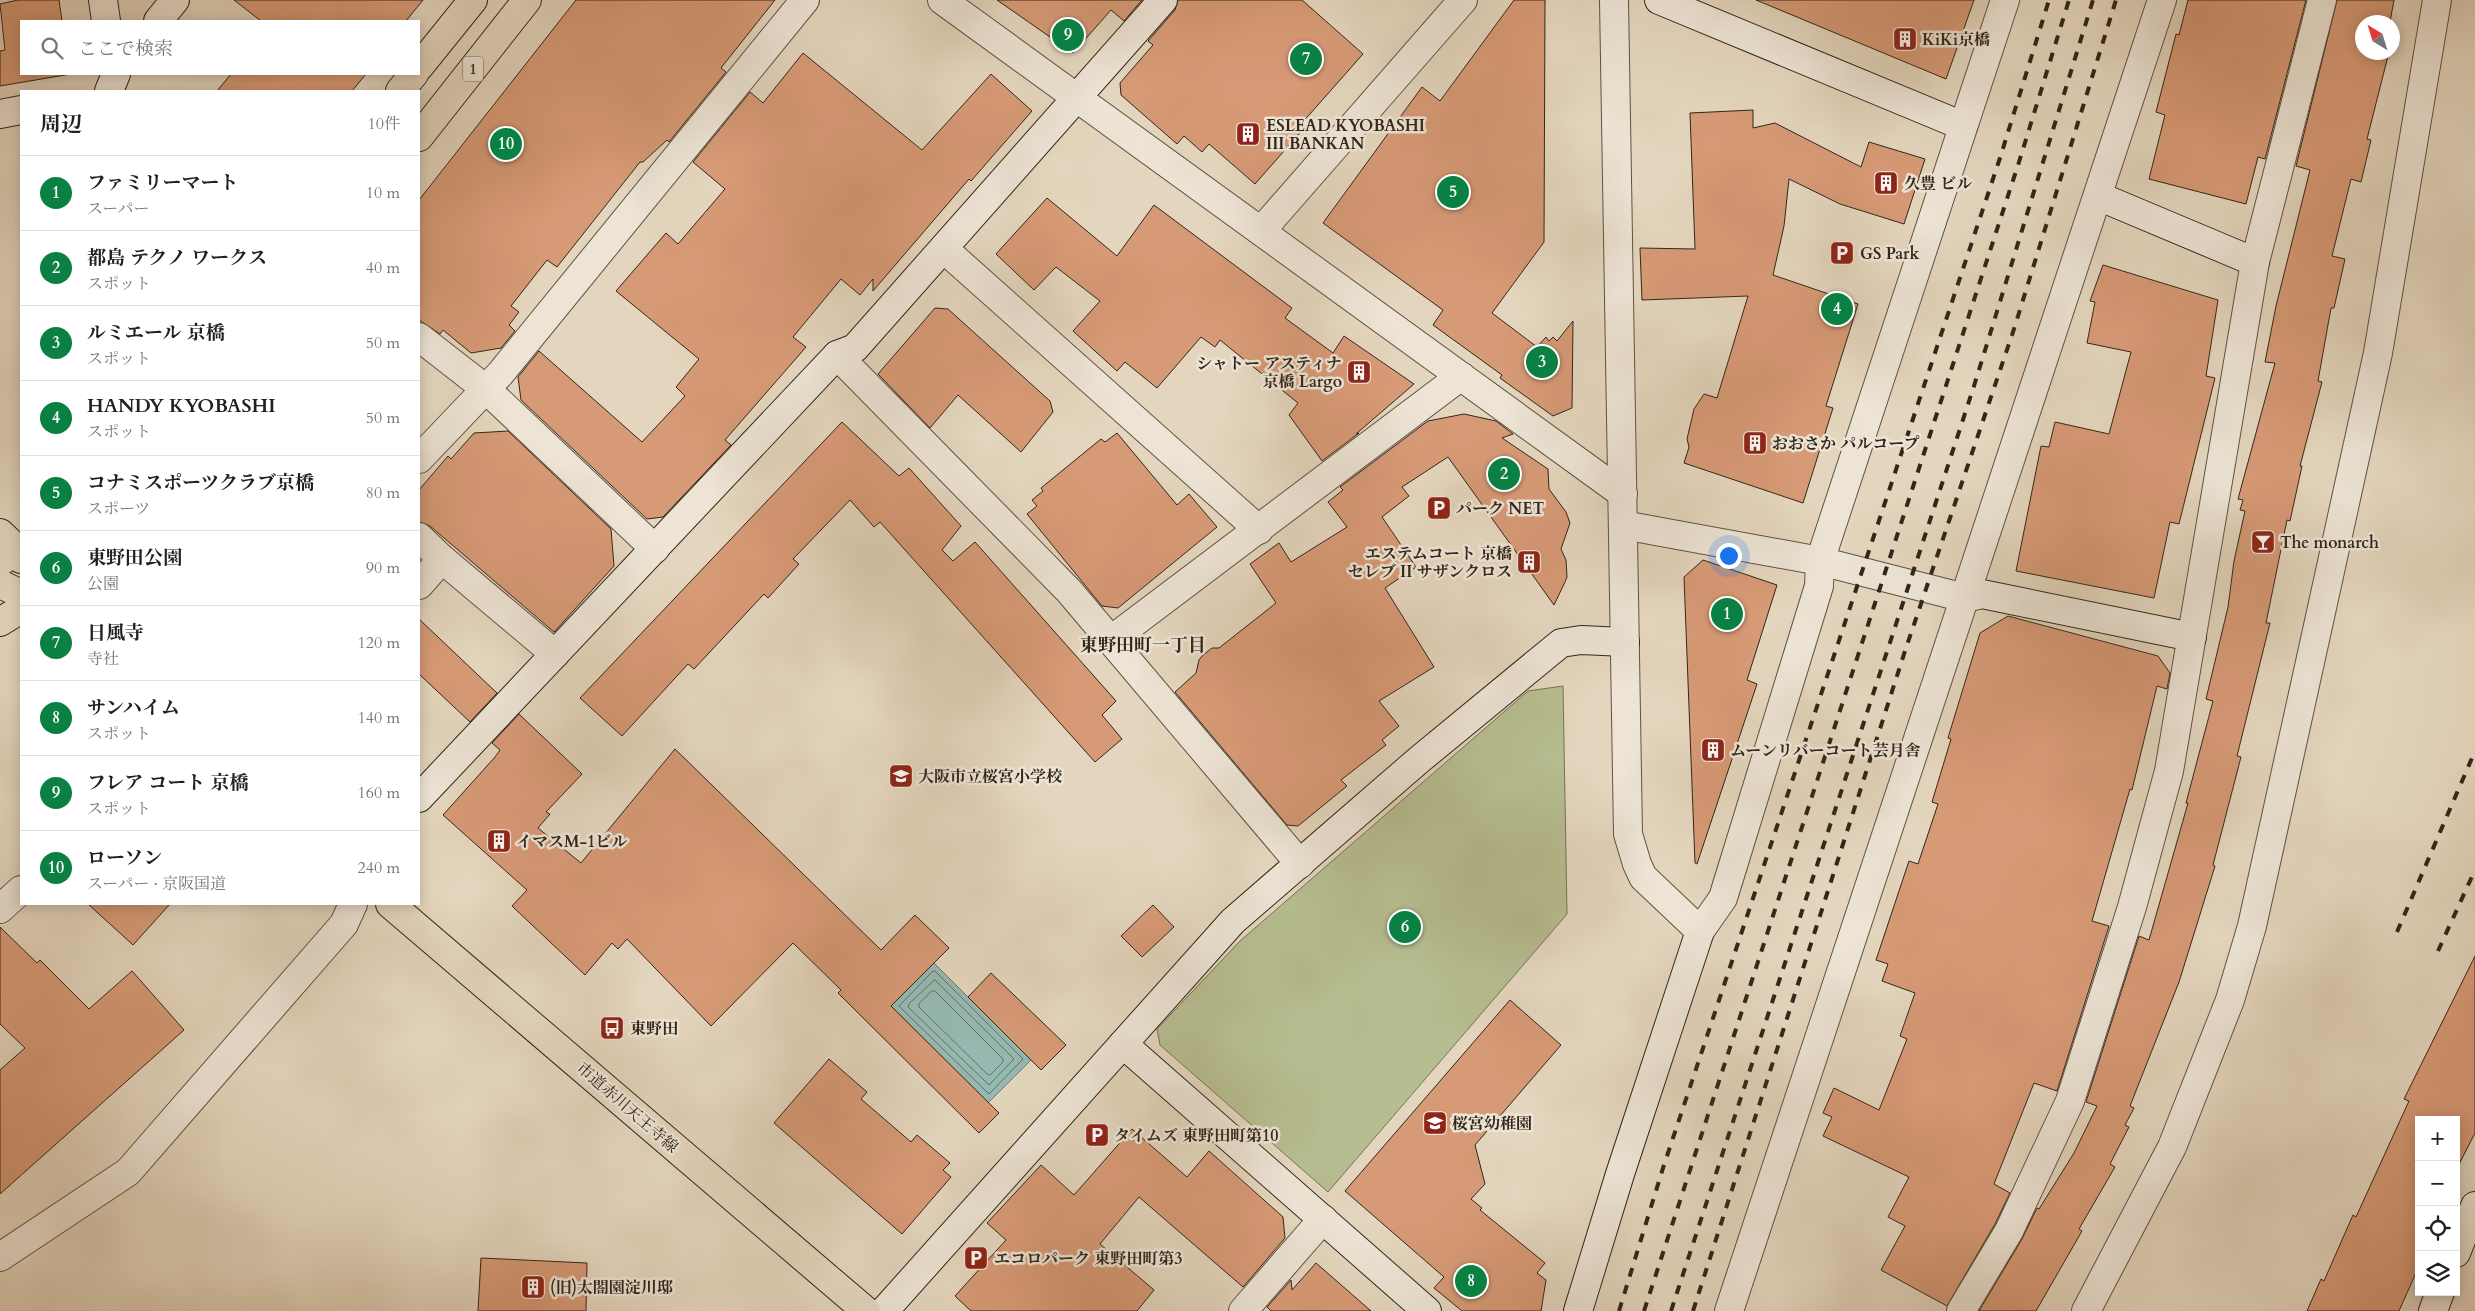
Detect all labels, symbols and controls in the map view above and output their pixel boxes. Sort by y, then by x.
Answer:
north arrow [2355,15,2400,60]
pin: 9 [1052,16,1084,54]
search box [20,20,420,75]
building icon: KiKi京橋 [1892,26,1918,52]
place label: KiKi京橋 [1922,29,1990,51]
icon: search [38,34,66,62]
text: ここで検索 [78,36,173,62]
pin: 7 [1290,40,1322,78]
road number: 1 [463,56,483,82]
text: 周辺 [40,110,82,139]
text: 10件 [368,113,400,135]
place label: ESLEAD KYOBASHI III BANKAN [1266,115,1425,155]
building icon: ESLEAD KYOBASHI III BANKAN [1235,121,1261,147]
pin: 10 [490,125,522,163]
text: ファミリーマート [87,170,239,196]
building icon: 久豊 ビル [1873,170,1899,196]
pin: 5 [1437,173,1469,211]
place label: 久豊 ビル [1904,173,1972,195]
text: 1 [52,182,60,204]
text: 10 m [366,182,400,204]
text: スーパー [87,198,149,220]
parking icon: GS Park [1829,240,1855,266]
place label: GS Park [1860,243,1920,265]
text: 都島 テクノ ワークス [87,245,267,271]
text: 2 [52,257,60,279]
text: 40 m [366,257,400,279]
text: スポット [87,273,151,295]
pin: 4 [1821,290,1853,328]
text: ルミエール 京橋 [87,320,225,346]
text: 3 [52,332,60,354]
text: 50 m [366,332,400,354]
pin: 3 [1526,343,1558,381]
text: スポット [87,348,151,370]
place label: シャトー アスティナ 京橋 Largo [1196,353,1342,393]
building icon: シャトー アスティナ 京橋 Largo [1346,359,1372,385]
text: HANDY KYOBASHI [87,393,276,419]
text: 4 [52,407,60,429]
text: 50 m [366,407,400,429]
text: スポット [87,421,151,443]
building icon: おおさか パルコープ [1742,430,1768,456]
place label: おおさか パルコープ [1772,433,1920,455]
pin: 2 [1488,455,1520,493]
text: コナミスポーツクラブ京橋 [87,470,314,496]
text: 5 [52,482,60,504]
text: 80 m [366,482,400,504]
parking icon: パーク NET [1426,495,1452,521]
text: スポーツ [87,498,150,520]
place label: パーク NET [1456,498,1544,520]
bar icon: The monarch [2250,529,2276,555]
place label: The monarch [2280,532,2379,554]
place label: エステムコート 京橋 セレブ II サザンクロス [1348,543,1512,583]
your location [1716,543,1742,569]
text: 東野田公園 [87,545,182,571]
building icon: エステムコート 京橋 セレブ II サザンクロス [1516,549,1542,575]
text: 6 [52,557,60,579]
text: 90 m [366,557,400,579]
text: 公園 [87,573,119,595]
pin: 1 [1711,595,1743,633]
text: 日風寺 [87,620,144,646]
text: 7 [52,632,60,654]
text: 120 m [358,632,400,654]
district label: 東野田町一丁目 [1080,633,1206,658]
text: 寺社 [87,648,119,670]
text: サンハイム [87,695,180,721]
text: 8 [52,707,60,729]
text: 140 m [358,707,400,729]
text: スポット [87,723,151,745]
building icon: ムーンリバーコート芸月舎 [1700,737,1726,763]
place label: ムーンリバーコート芸月舎 [1730,740,1920,762]
school or university icon: 大阪市立桜宮小学校 [888,763,914,789]
place label: 大阪市立桜宮小学校 [918,766,1063,788]
text: フレア コート 京橋 [87,770,248,796]
text: 9 [52,782,60,804]
text: 160 m [358,782,400,804]
text: スポット [87,798,151,820]
building icon: イマスM-1ビル [486,828,512,854]
place label: イマスM-1ビル [516,831,627,853]
text: ローソン [87,845,162,871]
text: 10 [48,857,64,879]
text: 240 m [358,857,400,879]
text: スーパー · 京阪国道 [87,873,226,895]
pin: 6 [1389,908,1421,946]
bus stop icon: 東野田 [599,1015,625,1041]
place label: 東野田 [630,1018,678,1040]
street label: 市道赤川天王寺線 [572,1057,683,1158]
school or university icon: 桜宮幼稚園 [1422,1110,1448,1136]
place label: 桜宮幼稚園 [1452,1113,1532,1135]
map controls [2415,1116,2460,1296]
button: + [2415,1116,2460,1161]
parking icon: タイムズ 東野田町第10 [1084,1122,1110,1148]
place label: タイムズ 東野田町第10 [1114,1125,1278,1147]
button: − [2415,1161,2460,1206]
button: locate [2415,1206,2460,1251]
parking icon: エコロパーク 東野田町第3 [963,1245,989,1271]
place label: エコロパーク 東野田町第3 [994,1248,1183,1270]
button: layers [2415,1251,2460,1296]
pin: 8 [1455,1262,1487,1300]
building icon: (旧)太閤園淀川邸 [520,1274,546,1300]
place label: (旧)太閤園淀川邸 [550,1277,674,1299]

